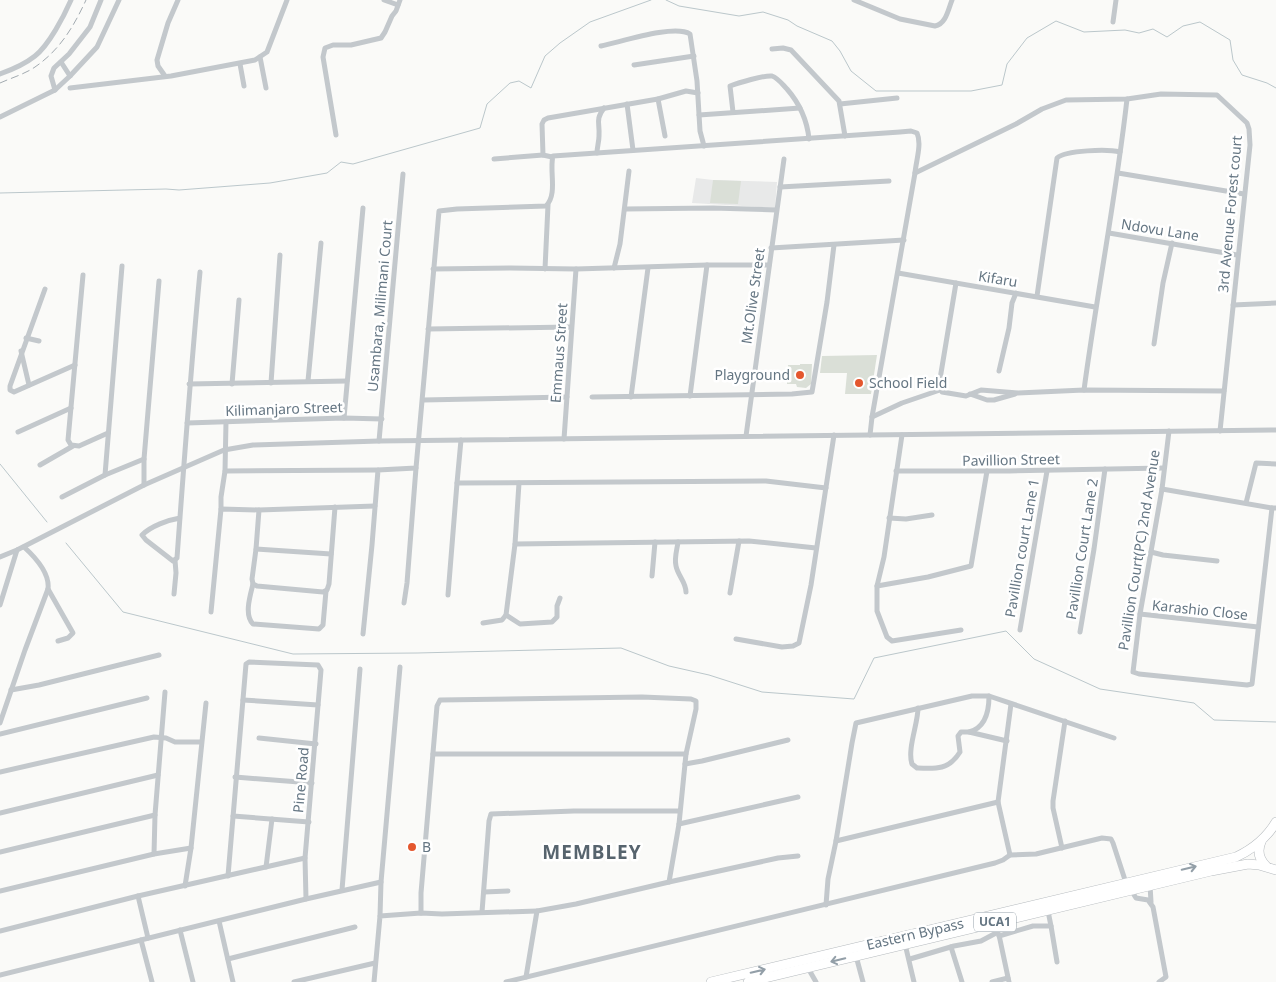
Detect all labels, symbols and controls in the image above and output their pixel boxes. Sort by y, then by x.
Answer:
street label: 3rd Avenue Forest court [1213,135,1246,293]
street label: Ndovu Lane [1120,214,1200,245]
street label: Usambara, Milimani Court [363,219,396,393]
street label: Mt.Olive Street [736,247,769,345]
street label: Kifaru [977,266,1019,291]
street label: Emmaus Street [546,302,571,403]
place label: Playground [714,365,790,384]
marker: Playground [794,369,806,381]
place label: School Field [869,373,947,392]
marker: School Field [853,377,865,389]
street label: Kilimanjaro Street [225,397,343,420]
street label: Pavillion Court(PC) 2nd Avenue [1113,448,1164,652]
street label: Pavillion Street [962,449,1060,470]
street label: Pavillion court Lane 1 [1000,477,1043,619]
street label: Pavillion Court Lane 2 [1061,477,1102,621]
street label: Karashio Close [1151,595,1249,624]
street label: Pine Road [288,746,313,814]
place label: B [422,837,431,856]
district label: MEMBLEY [542,839,642,865]
marker: B [406,841,418,853]
one-way arrow [1180,863,1196,872]
road number: UCA1 [974,912,1016,932]
street label: Eastern Bypass [864,913,966,954]
one-way arrow [830,956,846,965]
one-way arrow [750,966,766,975]

